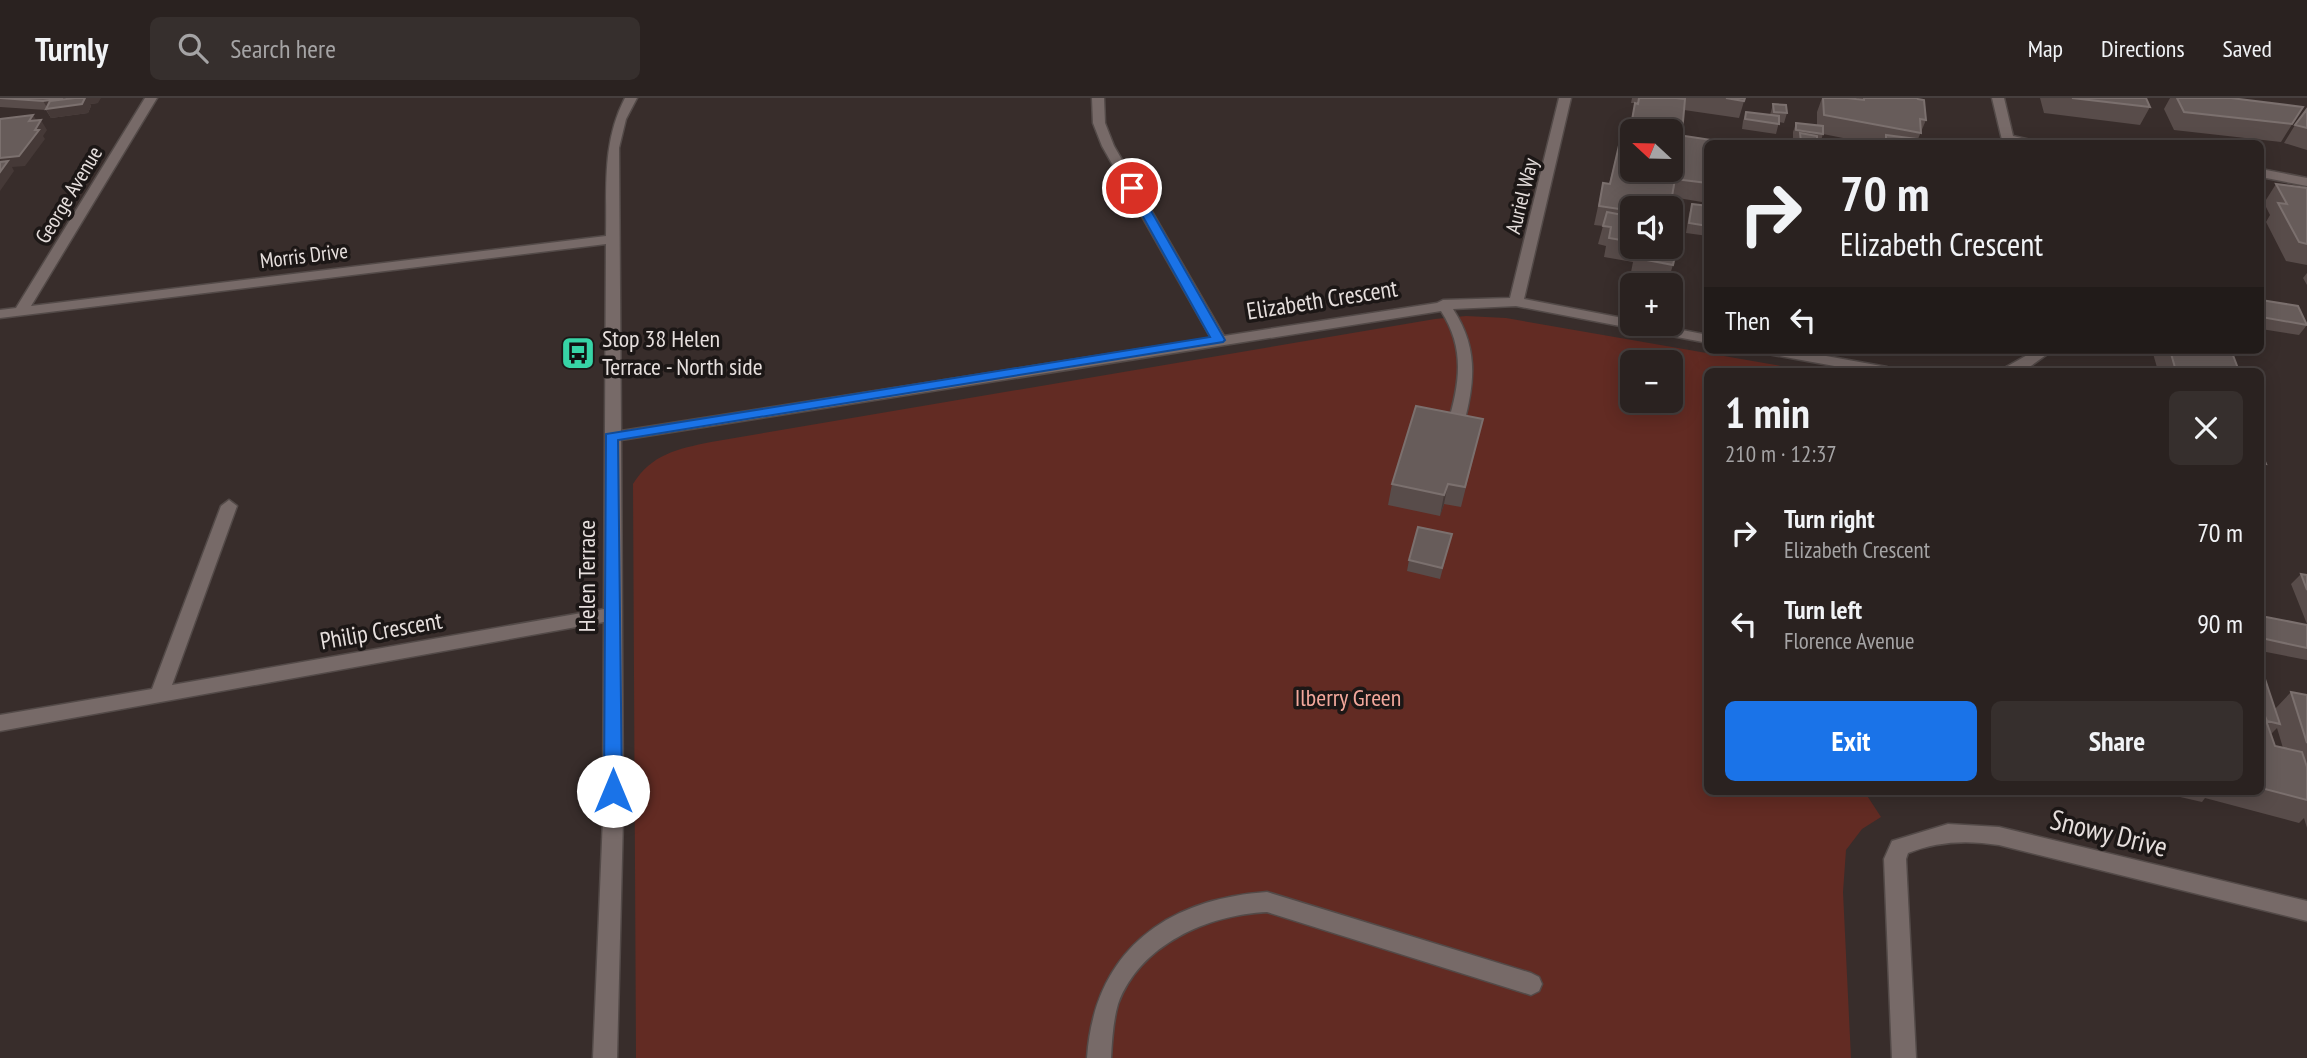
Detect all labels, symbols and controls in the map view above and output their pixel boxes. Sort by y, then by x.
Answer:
search box [150,17,640,80]
text: Turnly [35,27,108,70]
icon: search [174,29,212,67]
text: Search here [230,32,336,65]
text: Map [2028,33,2063,64]
text: Directions [2101,33,2185,64]
text: Saved [2223,33,2272,64]
north arrow [1620,119,1684,182]
map controls [1620,119,1683,413]
street label: George Avenue [29,141,108,248]
street label: Auriel Way [1499,155,1544,236]
pin [1102,158,1162,218]
text: 70 m [1840,161,1929,225]
icon: right [1725,168,1816,259]
icon: arrive [1113,169,1151,207]
button: sound [1620,196,1683,259]
text: Elizabeth Crescent [1840,223,2043,265]
street label: Morris Drive [259,237,349,274]
street label: Elizabeth Crescent [1244,272,1400,327]
button: + [1620,273,1683,336]
icon: left [1784,301,1822,339]
text: Then [1725,304,1770,337]
place label: Stop 38 Helen Terrace - North side [602,323,763,382]
bus stop icon: Stop 38 Helen Terrace - North side [559,334,597,372]
button: − [1620,350,1683,413]
text: 1 min [1725,385,1810,440]
button: close [2169,391,2243,465]
text: 210 m · 12:37 [1725,439,1837,468]
text: Turn right [1784,502,1875,535]
icon: right [1725,514,1763,552]
text: 70 m [2197,516,2243,549]
street label: Helen Terrace [571,520,602,632]
text: Elizabeth Crescent [1784,535,1930,564]
text: Turn left [1784,593,1862,626]
street label: Philip Crescent [317,604,445,656]
icon: left [1725,605,1763,643]
text: 90 m [2197,607,2243,640]
text: Florence Avenue [1784,626,1914,655]
park label: Ilberry Green [1295,682,1401,713]
button: Exit [1725,701,1977,781]
button: Share [1991,701,2243,781]
position arrow [576,754,650,828]
street label: Snowy Drive [2047,800,2172,865]

